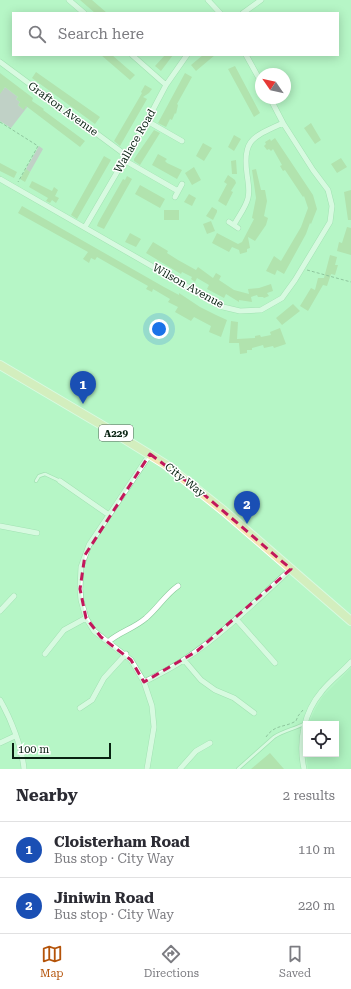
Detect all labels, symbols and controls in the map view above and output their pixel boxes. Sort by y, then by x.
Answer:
search box [12,12,339,56]
icon: search [26,23,48,45]
text: Search here [58,25,144,43]
north arrow [255,68,291,104]
street label: Grafton Avenue [25,79,101,139]
street label: Wallace Road [112,107,158,175]
street label: Wilson Avenue [150,261,226,311]
your location [149,319,169,339]
pin: 1 [70,371,96,404]
road number: A229 [99,425,133,441]
street label: City Way [162,460,208,500]
pin: 2 [234,491,260,524]
map controls [303,721,339,757]
button: locate [303,721,339,757]
scale bar [12,741,111,760]
text: 100 m [18,743,49,756]
text: Nearby [16,785,78,805]
text: 2 results [283,788,335,803]
text: Cloisterham Road [54,833,190,851]
text: 1 [25,842,33,857]
text: 110 m [298,842,335,857]
text: Bus stop · City Way [54,851,174,866]
text: Jiniwin Road [54,889,154,907]
text: 2 [25,898,33,913]
text: 220 m [298,898,335,913]
text: Bus stop · City Way [54,907,174,922]
tab: Map [40,943,64,980]
tab: Directions [144,943,199,980]
tab: Saved [279,943,311,980]

